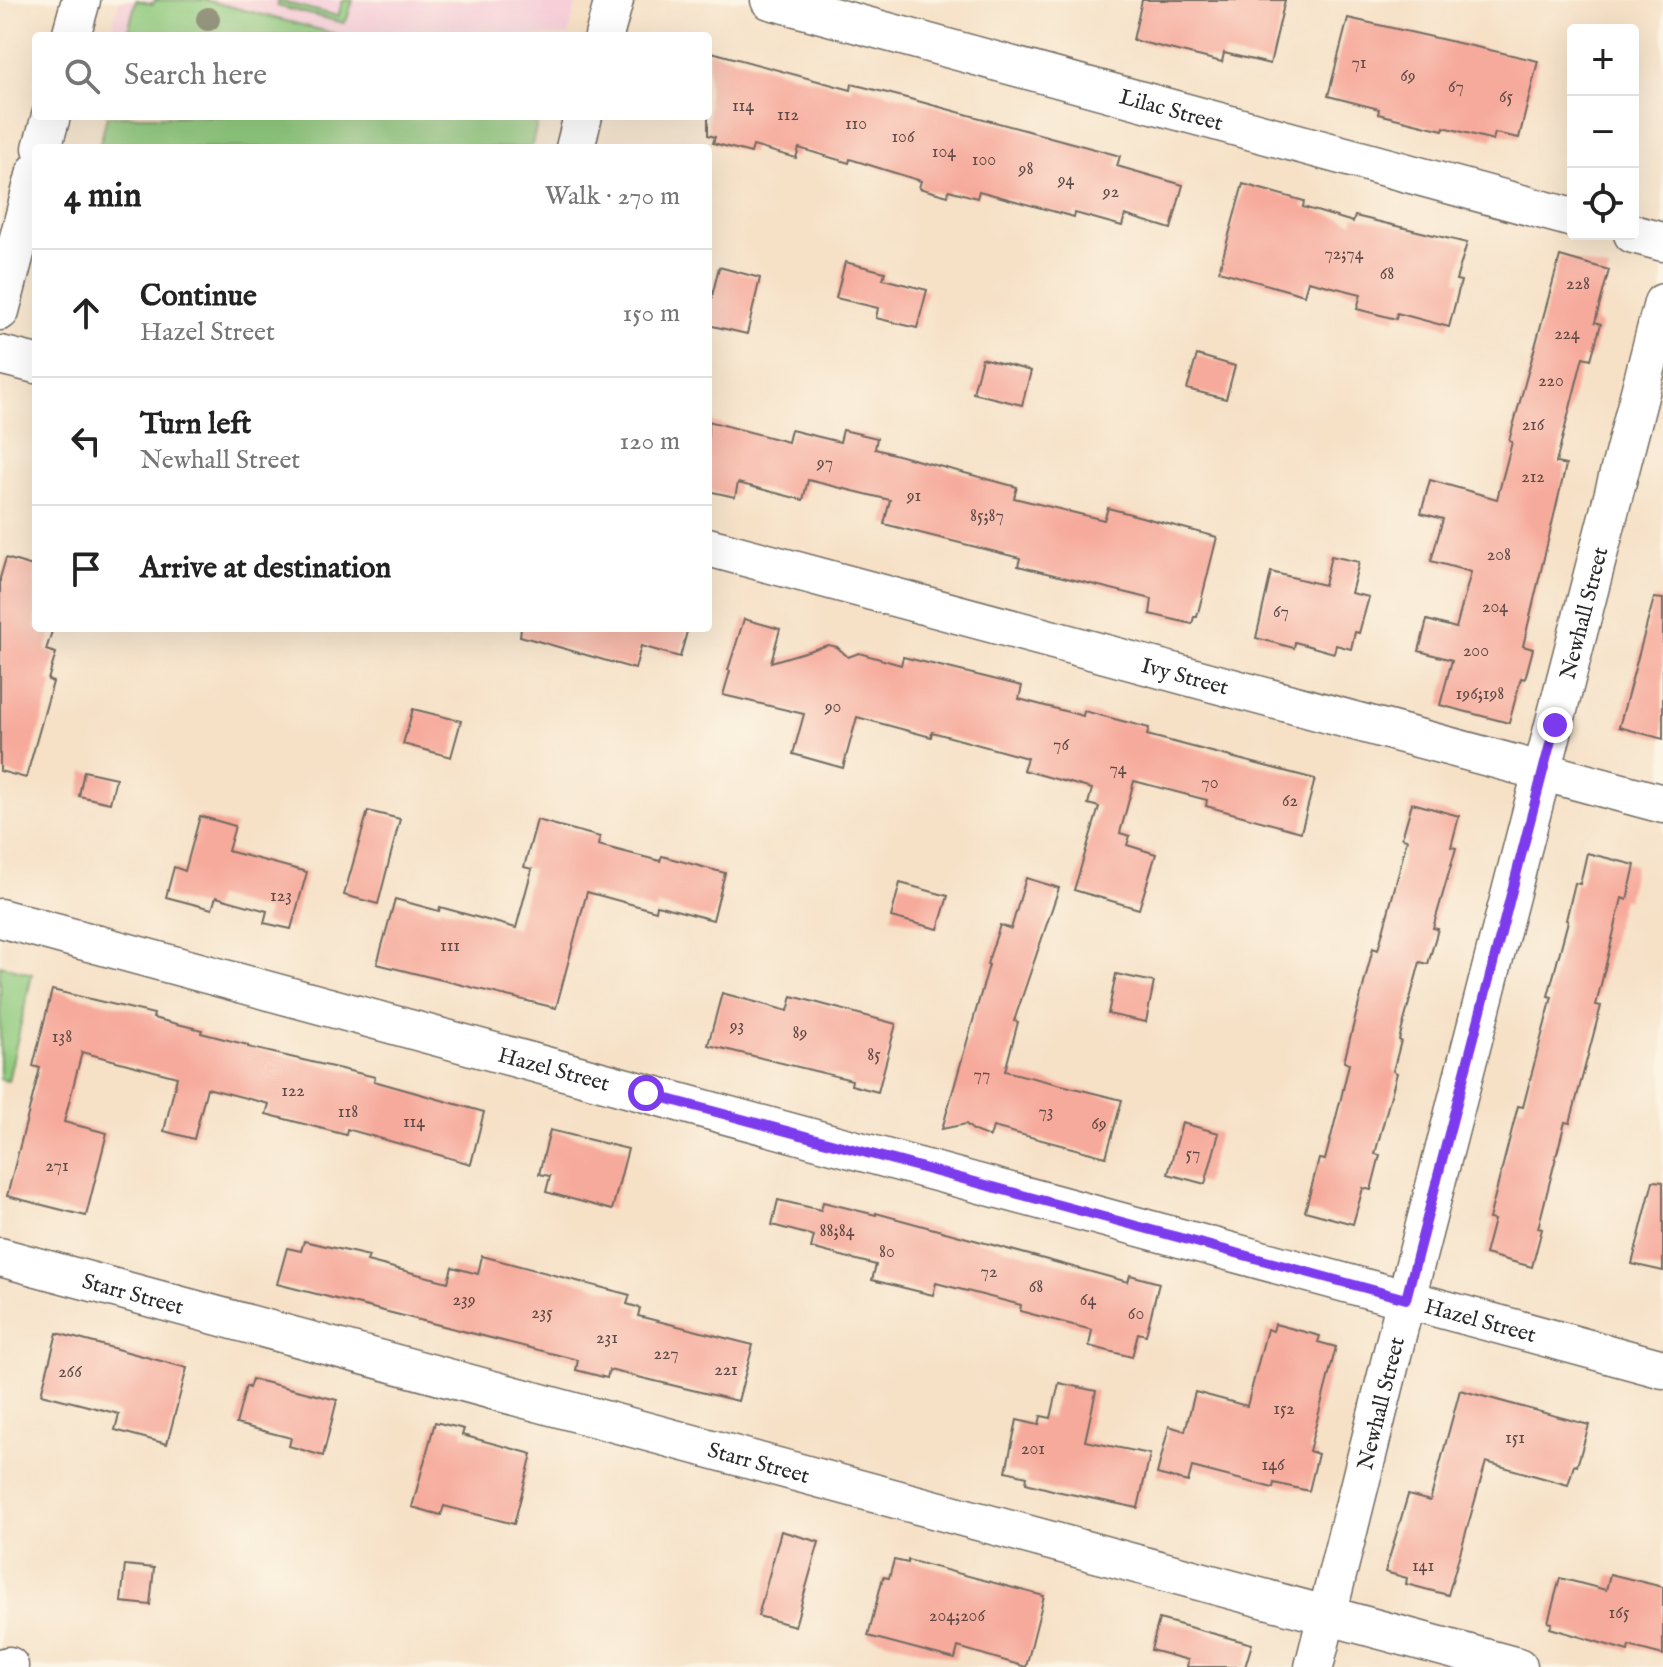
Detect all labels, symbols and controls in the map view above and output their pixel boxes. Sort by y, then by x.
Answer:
map controls [1567,24,1639,240]
button: + [1567,24,1639,96]
search box [32,32,712,120]
house number: 71 [1351,52,1367,75]
icon: search [60,54,104,98]
text: Search here [124,57,267,95]
house number: 69 [1400,65,1416,88]
house number: 67 [1448,76,1464,99]
street label: Lilac Street [1116,84,1226,138]
house number: 65 [1499,86,1514,109]
house number: 114 [732,95,754,118]
button: − [1567,96,1639,168]
house number: 112 [777,104,799,127]
house number: 110 [845,113,867,136]
house number: 106 [891,126,915,149]
house number: 104 [932,141,956,164]
house number: 100 [972,149,996,172]
house number: 98 [1018,158,1033,181]
button: locate [1567,168,1639,240]
house number: 94 [1057,169,1074,192]
text: 4 min [64,175,142,218]
text: Walk · 270 m [545,180,680,213]
house number: 92 [1102,181,1119,204]
house number: 72;74 [1324,243,1364,266]
house number: 68 [1380,263,1394,286]
house number: 228 [1566,273,1590,296]
text: Continue [140,278,257,316]
icon: ahead [64,291,108,335]
text: 150 m [622,297,680,330]
text: Hazel Street [140,316,275,349]
house number: 224 [1554,323,1580,346]
house number: 220 [1538,370,1564,393]
text: Turn left [140,406,251,444]
house number: 216 [1522,414,1545,437]
icon: left [64,419,108,463]
text: 120 m [620,425,680,458]
text: Newhall Street [140,444,300,477]
house number: 97 [816,452,833,475]
house number: 212 [1521,466,1545,489]
house number: 91 [906,485,921,508]
house number: 85;87 [970,505,1004,528]
house number: 208 [1487,544,1511,567]
street label: Newhall Street [1554,544,1616,683]
icon: arrive [64,547,108,591]
text: Arrive at destination [140,550,391,588]
house number: 204 [1482,596,1508,619]
house number: 67 [1273,601,1289,624]
house number: 200 [1463,640,1489,663]
street label: Ivy Street [1138,652,1232,703]
house number: 196;198 [1456,683,1504,706]
house number: 90 [824,696,841,719]
route end [1537,707,1573,743]
house number: 76 [1053,734,1069,757]
house number: 74 [1109,758,1127,781]
house number: 70 [1201,772,1219,795]
house number: 62 [1282,790,1298,813]
house number: 123 [270,885,292,908]
house number: 111 [440,935,460,958]
house number: 93 [729,1015,744,1038]
house number: 89 [793,1022,807,1045]
house number: 138 [52,1026,72,1049]
street label: Hazel Street [495,1042,613,1099]
house number: 85 [867,1044,881,1067]
house number: 77 [974,1064,990,1087]
route start [628,1075,664,1111]
house number: 122 [281,1080,305,1103]
house number: 118 [338,1101,358,1124]
house number: 73 [1038,1101,1054,1124]
house number: 114 [403,1111,425,1134]
house number: 69 [1091,1113,1107,1136]
house number: 57 [1186,1143,1200,1166]
house number: 271 [45,1155,69,1178]
house number: 88;84 [819,1220,855,1243]
house number: 80 [879,1241,895,1264]
house number: 72 [981,1261,997,1284]
street label: Starr Street [79,1268,187,1322]
house number: 68 [1029,1276,1043,1299]
house number: 239 [452,1289,476,1312]
house number: 64 [1080,1289,1096,1312]
street label: Hazel Street [1421,1293,1539,1350]
house number: 235 [531,1302,553,1325]
house number: 60 [1128,1303,1144,1326]
house number: 231 [596,1327,618,1350]
street label: Newhall Street [1352,1334,1412,1473]
house number: 227 [653,1343,679,1366]
house number: 221 [714,1359,738,1382]
house number: 266 [58,1361,82,1384]
house number: 152 [1273,1398,1295,1421]
house number: 151 [1505,1427,1525,1450]
street label: Starr Street [704,1437,813,1491]
house number: 201 [1021,1438,1045,1461]
house number: 146 [1261,1454,1285,1477]
house number: 141 [1412,1555,1434,1578]
house number: 165 [1609,1602,1630,1625]
house number: 204;206 [929,1605,985,1628]

